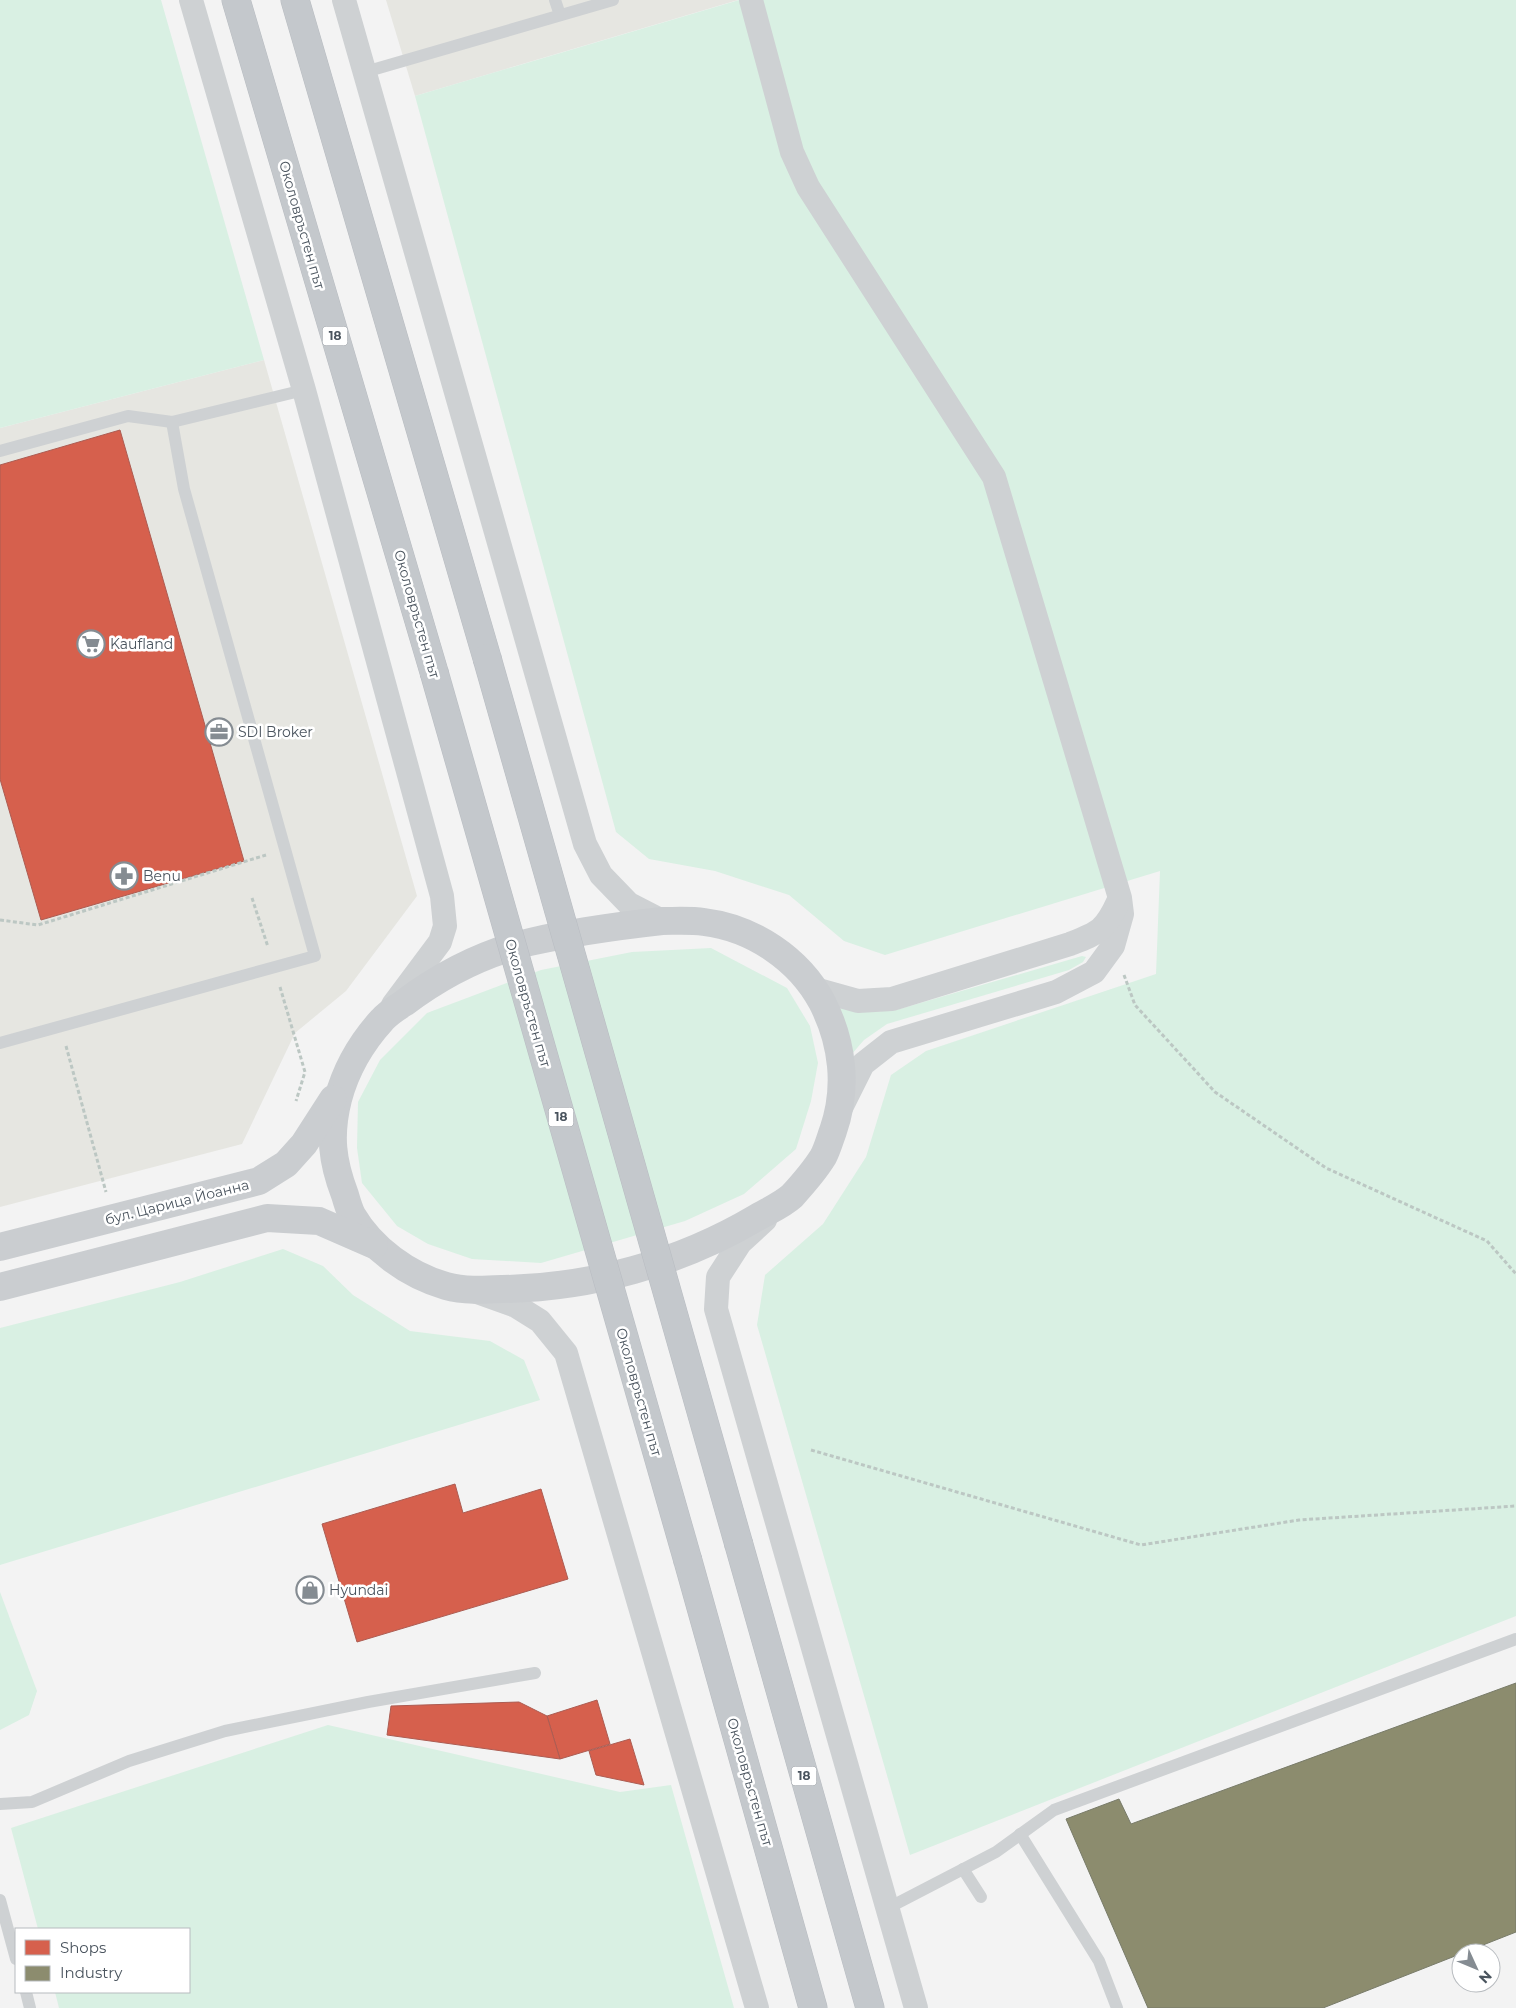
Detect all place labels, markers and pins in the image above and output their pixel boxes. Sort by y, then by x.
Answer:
supermarket icon: Kaufland [76,629,106,659]
place label: Kaufland [110,635,173,653]
office icon: SDI Broker [204,717,234,747]
place label: SDI Broker [238,723,313,741]
pharmacy icon: Benu [109,861,139,891]
place label: Benu [143,867,181,885]
shop icon: Hyundai [295,1575,325,1605]
place label: Hyundai [329,1581,388,1599]

